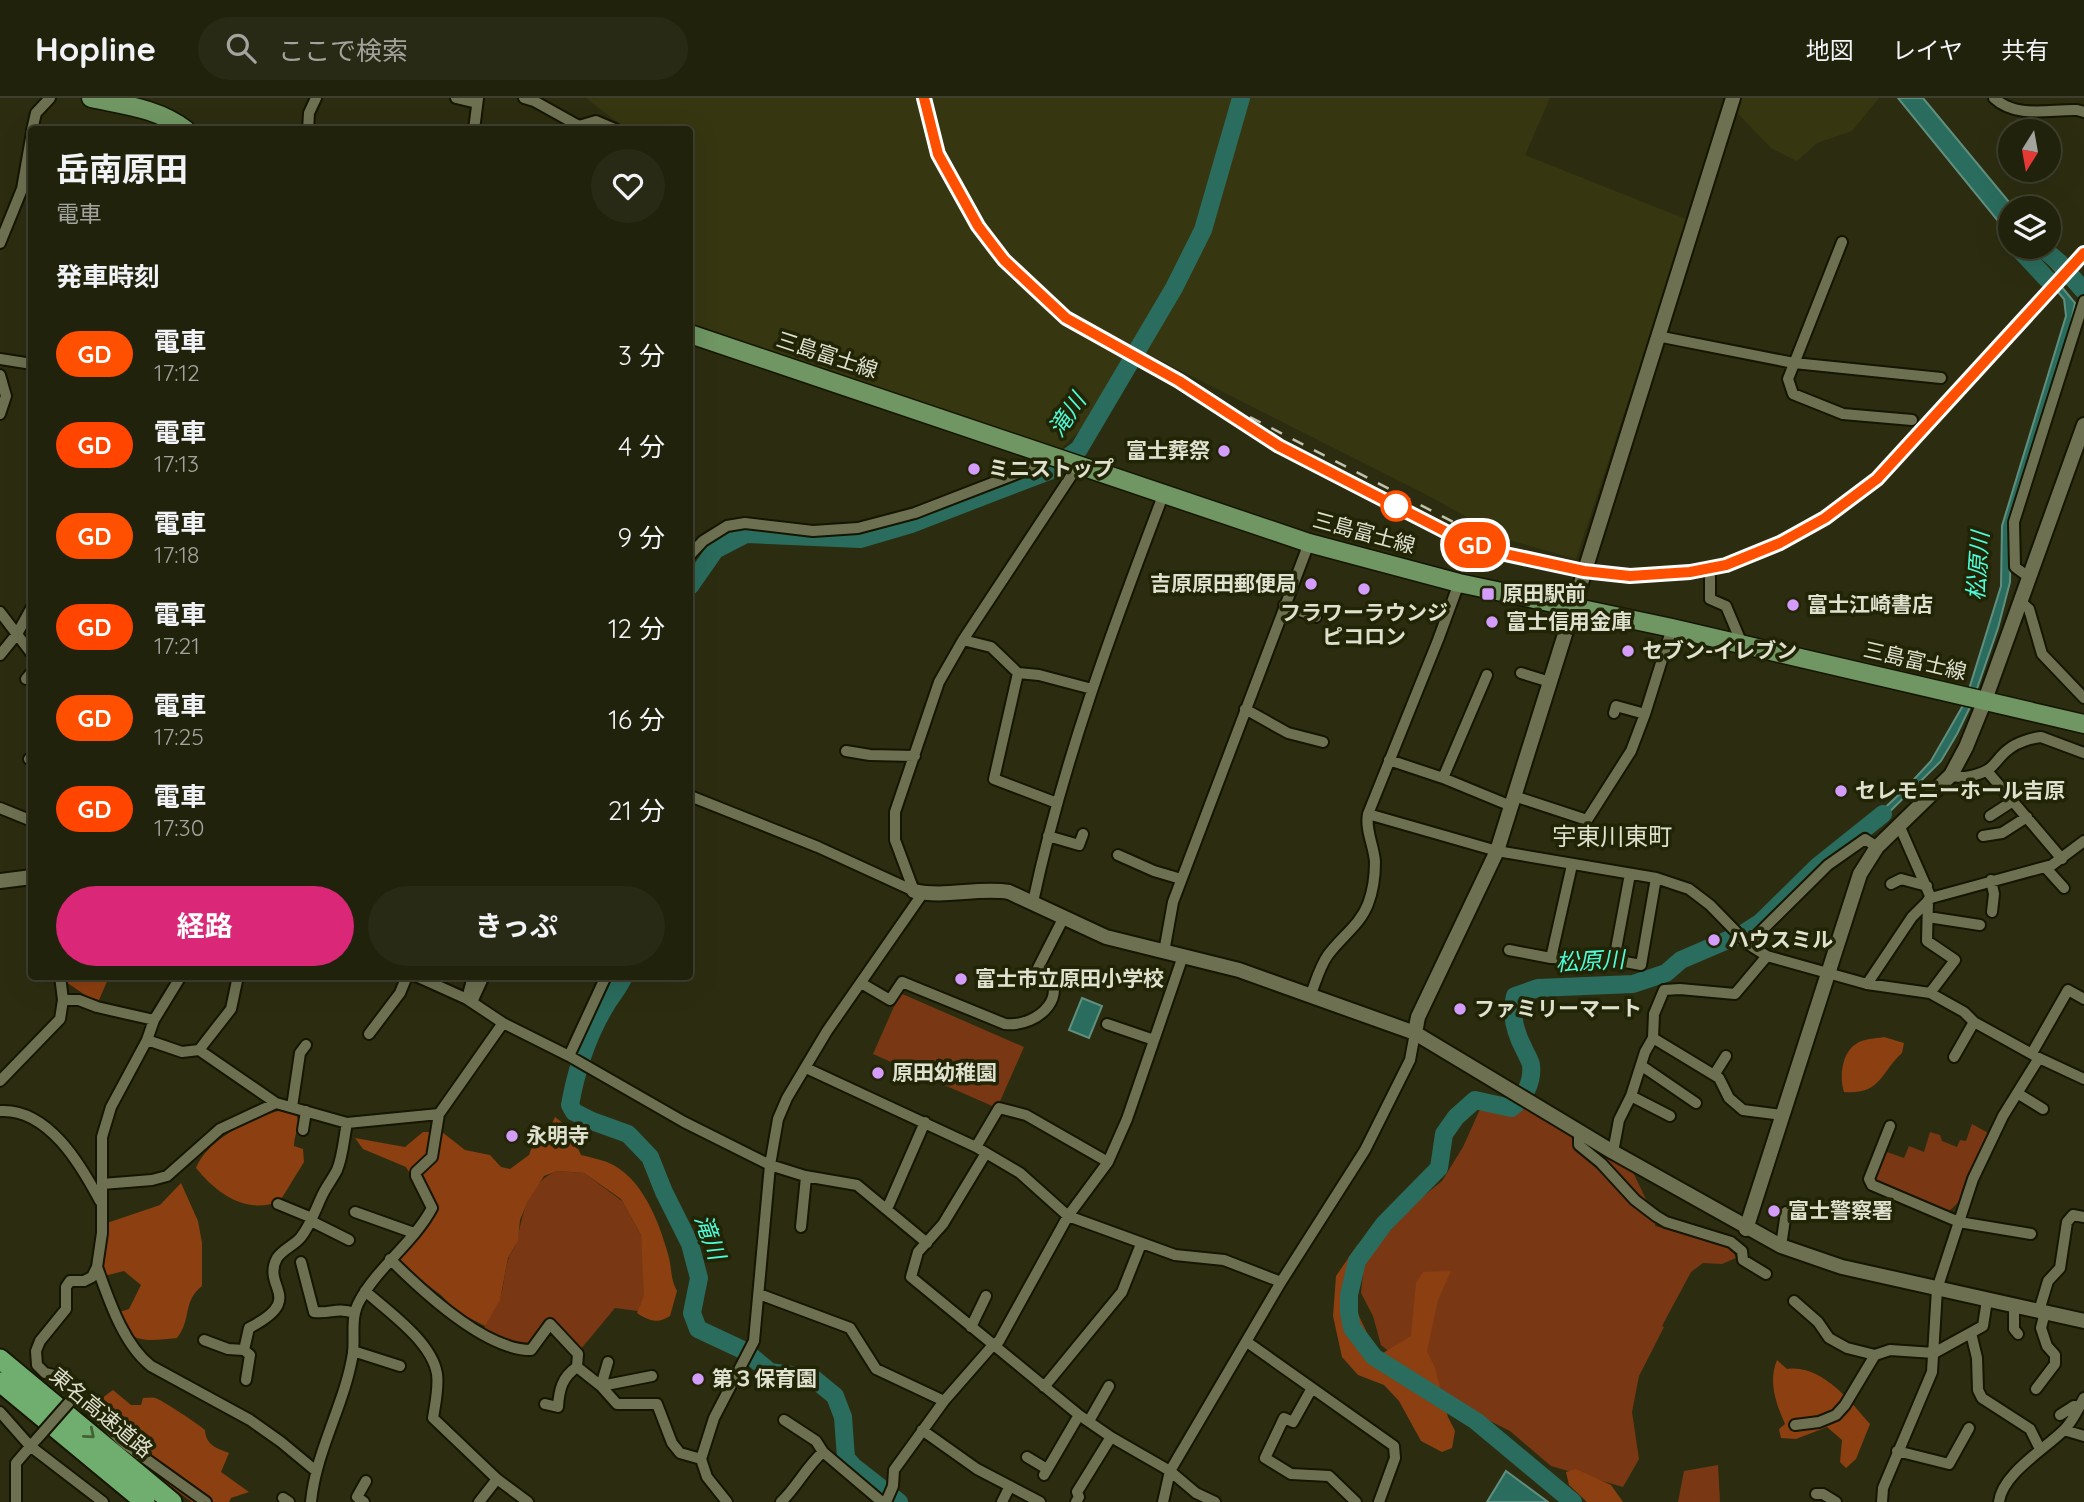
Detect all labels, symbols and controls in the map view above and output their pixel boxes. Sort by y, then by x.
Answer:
search box [198,17,688,80]
text: Hopline [35,28,156,69]
icon: search [222,29,260,67]
text: ここで検索 [278,34,408,67]
text: 地図 [1806,35,1854,65]
text: レイヤ [1892,35,1963,65]
text: 共有 [2001,35,2049,65]
north arrow [1998,119,2062,182]
map controls [1998,119,2061,259]
text: 岳南原田 [56,148,188,189]
button: heart [591,149,665,223]
button: layers [1998,196,2061,259]
text: 電車 [56,199,102,228]
text: 発車時刻 [56,260,160,293]
text: 電車 [154,325,206,358]
street label: 三島富士線 [773,325,881,383]
text: GD [78,339,111,369]
text: 3 分 [618,339,665,372]
text: 17:12 [154,358,200,387]
water label: 滝川 [1042,385,1093,442]
text: 電車 [154,416,206,449]
text: GD [78,430,111,460]
text: 4 分 [618,430,665,463]
place label: 富士葬祭 [1126,437,1210,463]
marker: 富士葬祭 [1216,443,1232,459]
text: 17:13 [154,449,199,478]
place label: ミニストップ [988,455,1114,481]
marker: ミニストップ [966,461,982,477]
unlabelled marker [1381,491,1411,521]
street label: 三島富士線 [1310,506,1418,558]
text: 電車 [154,507,206,540]
text: GD [78,521,111,551]
text: 9 分 [617,521,665,554]
line badge: GD [1444,522,1506,568]
water label: 松原川 [1961,528,1995,601]
text: GD [1458,530,1492,560]
text: 17:18 [154,540,200,569]
place label: 吉原原田郵便局 [1150,570,1297,596]
marker: 吉原原田郵便局 [1303,576,1319,592]
place label: 原田駅前 [1502,580,1586,606]
marker: フラワーラウンジ ピコロン [1356,581,1372,597]
marker: 原田駅前 [1480,586,1496,602]
place label: 富士江崎書店 [1807,591,1933,617]
marker: 富士江崎書店 [1785,597,1801,613]
text: 電車 [154,598,206,631]
place label: フラワーラウンジ ピコロン [1280,599,1448,649]
place label: 富士信用金庫 [1506,608,1632,634]
text: GD [78,612,111,642]
text: 12 分 [608,612,665,645]
marker: 富士信用金庫 [1484,614,1500,630]
text: 17:21 [154,631,200,660]
street label: 三島富士線 [1861,636,1969,685]
place label: セブン-イレブン [1642,637,1797,663]
marker: セブン-イレブン [1620,643,1636,659]
text: 電車 [154,689,206,722]
text: GD [78,703,111,733]
text: 16 分 [608,703,665,736]
text: 17:25 [154,722,204,751]
place label: セレモニーホール吉原 [1855,777,2065,803]
text: 電車 [154,780,206,813]
marker: セレモニーホール吉原 [1833,783,1849,799]
text: GD [78,794,111,824]
text: 21 分 [608,794,665,827]
text: 17:30 [154,813,204,842]
district label: 宇東川東町 [1552,821,1672,851]
button: 経路 [56,886,354,966]
button: きっぷ [368,886,665,966]
place label: ハウスミル [1728,926,1833,952]
marker: ハウスミル [1706,932,1722,948]
water label: 松原川 [1555,944,1628,977]
place label: 富士市立原田小学校 [975,965,1164,991]
marker: 富士市立原田小学校 [953,971,969,987]
place label: ファミリーマート [1474,995,1642,1021]
marker: ファミリーマート [1452,1001,1468,1017]
place label: 原田幼稚園 [892,1059,997,1085]
marker: 原田幼稚園 [870,1065,886,1081]
place label: 永明寺 [526,1122,589,1148]
marker: 永明寺 [504,1128,520,1144]
place label: 富士警察署 [1788,1197,1893,1223]
marker: 富士警察署 [1766,1203,1782,1219]
water label: 滝川 [689,1210,733,1266]
street label: 東名高速道路 [45,1362,158,1463]
place label: 第３保育園 [712,1365,817,1391]
marker: 第３保育園 [690,1371,706,1387]
one-way arrow [82,1426,95,1438]

